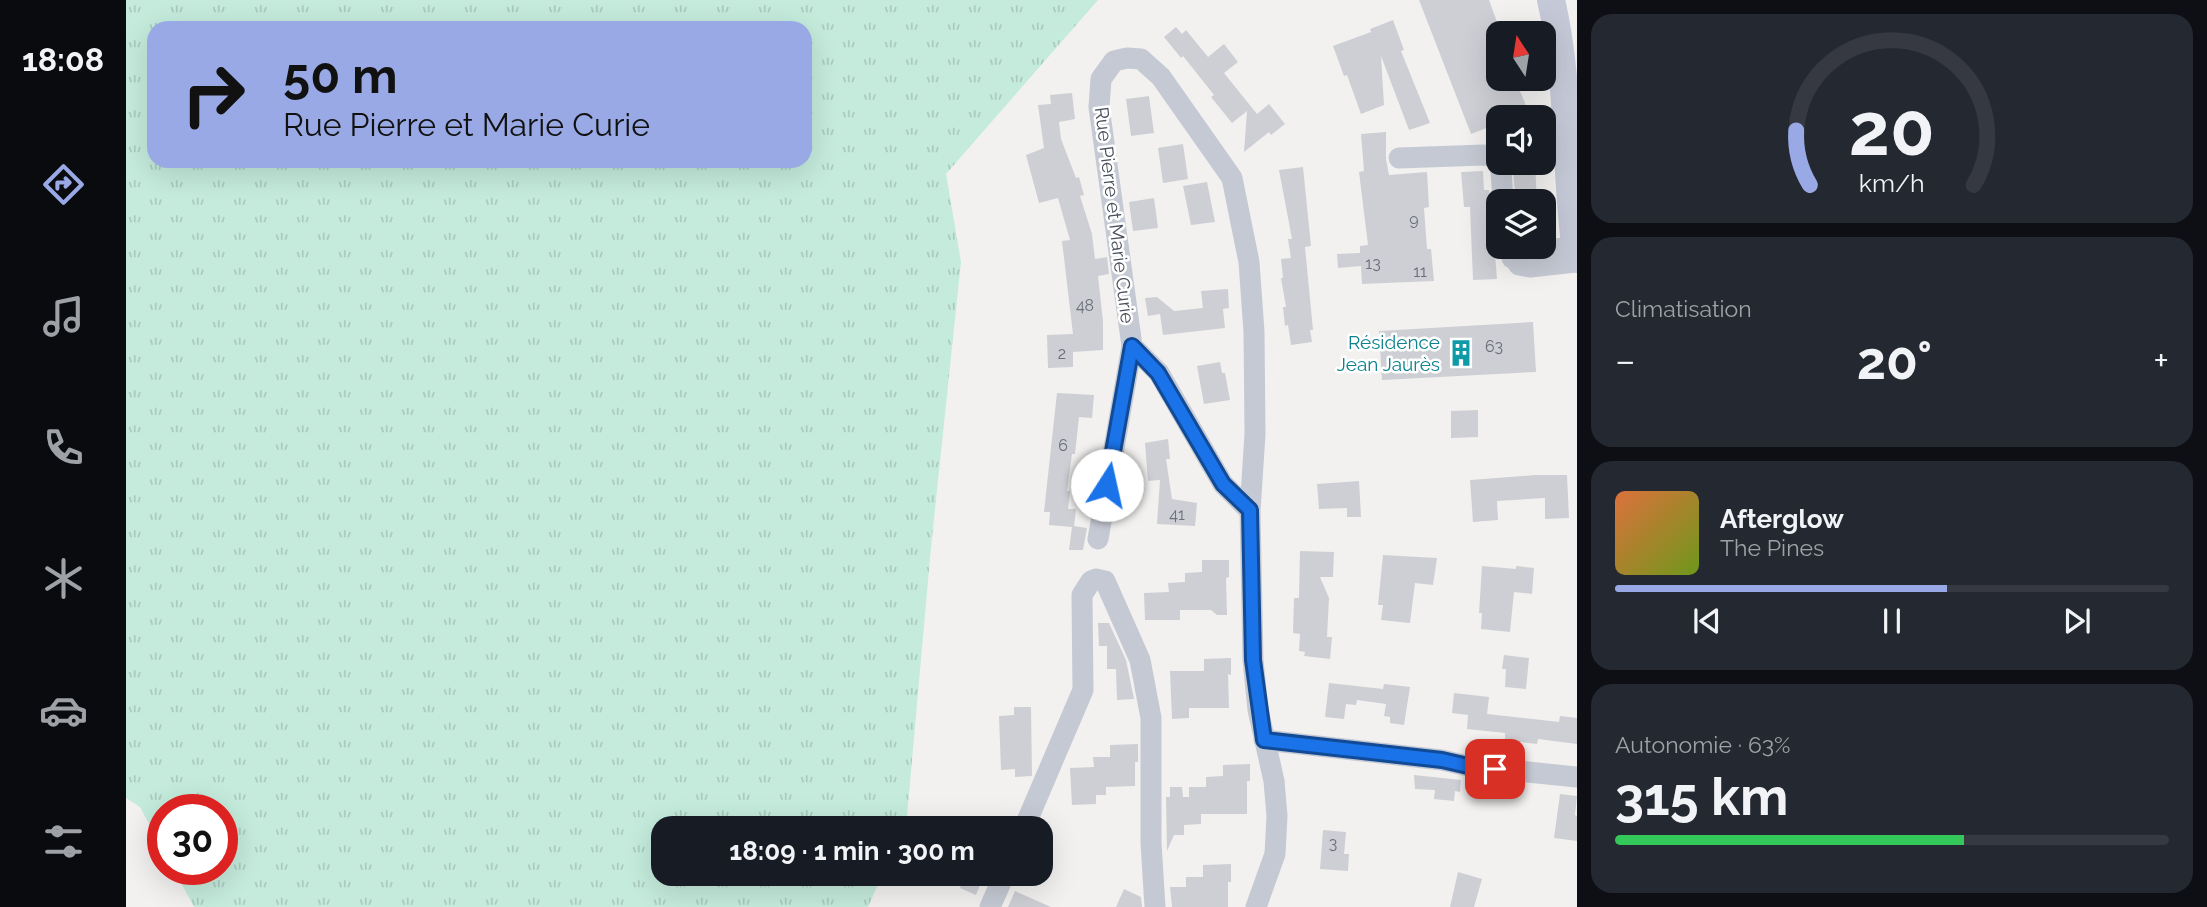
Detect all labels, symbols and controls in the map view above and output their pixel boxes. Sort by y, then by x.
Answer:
north arrow [1486,21,1556,91]
map controls [1486,21,1556,259]
text: 18:08 [22,41,104,78]
text: 50 m [283,47,398,104]
icon: right [168,49,259,140]
text: 20 [1849,87,1935,172]
street label: Rue Pierre et Marie Curie [1091,105,1139,325]
button: sound [1486,105,1556,175]
text: Rue Pierre et Marie Curie [283,106,650,143]
icon: directions [39,160,88,209]
text: km/h [1859,167,1925,197]
button: layers [1486,189,1556,259]
house number: 9 [1409,210,1419,229]
house number: 13 [1365,254,1381,273]
house number: 11 [1413,262,1427,281]
icon: music [39,292,88,341]
text: Climatisation [1615,295,1752,322]
house number: 48 [1076,296,1094,315]
text: 20° [1857,330,1932,391]
place label: Résidence Jean Jaurès [1337,331,1440,375]
house number: 63 [1485,337,1503,356]
building icon: Résidence Jean Jaurès [1446,338,1476,368]
text: − [1615,338,1635,383]
text: + [2153,338,2169,383]
house number: 2 [1058,344,1066,363]
icon: phone [39,423,88,472]
house number: 6 [1058,436,1068,455]
position arrow [1070,448,1144,522]
text: Afterglow [1720,504,1844,534]
house number: 41 [1169,505,1185,524]
text: The Pines [1720,534,1824,561]
icon: climate [39,554,88,603]
icon: previous [1688,602,1726,640]
icon: pause [1873,602,1911,640]
icon: next [2058,602,2096,640]
icon: car [39,686,88,735]
text: Autonomie · 63% [1615,731,1791,758]
pin [1465,739,1525,799]
icon: arrive [1476,750,1514,788]
text: 315 km [1615,766,1788,827]
speed limit sign: 30 [147,794,238,885]
icon: filters [39,817,88,866]
house number: 3 [1329,834,1337,853]
text: 18:09 · 1 min · 300 m [729,836,975,866]

